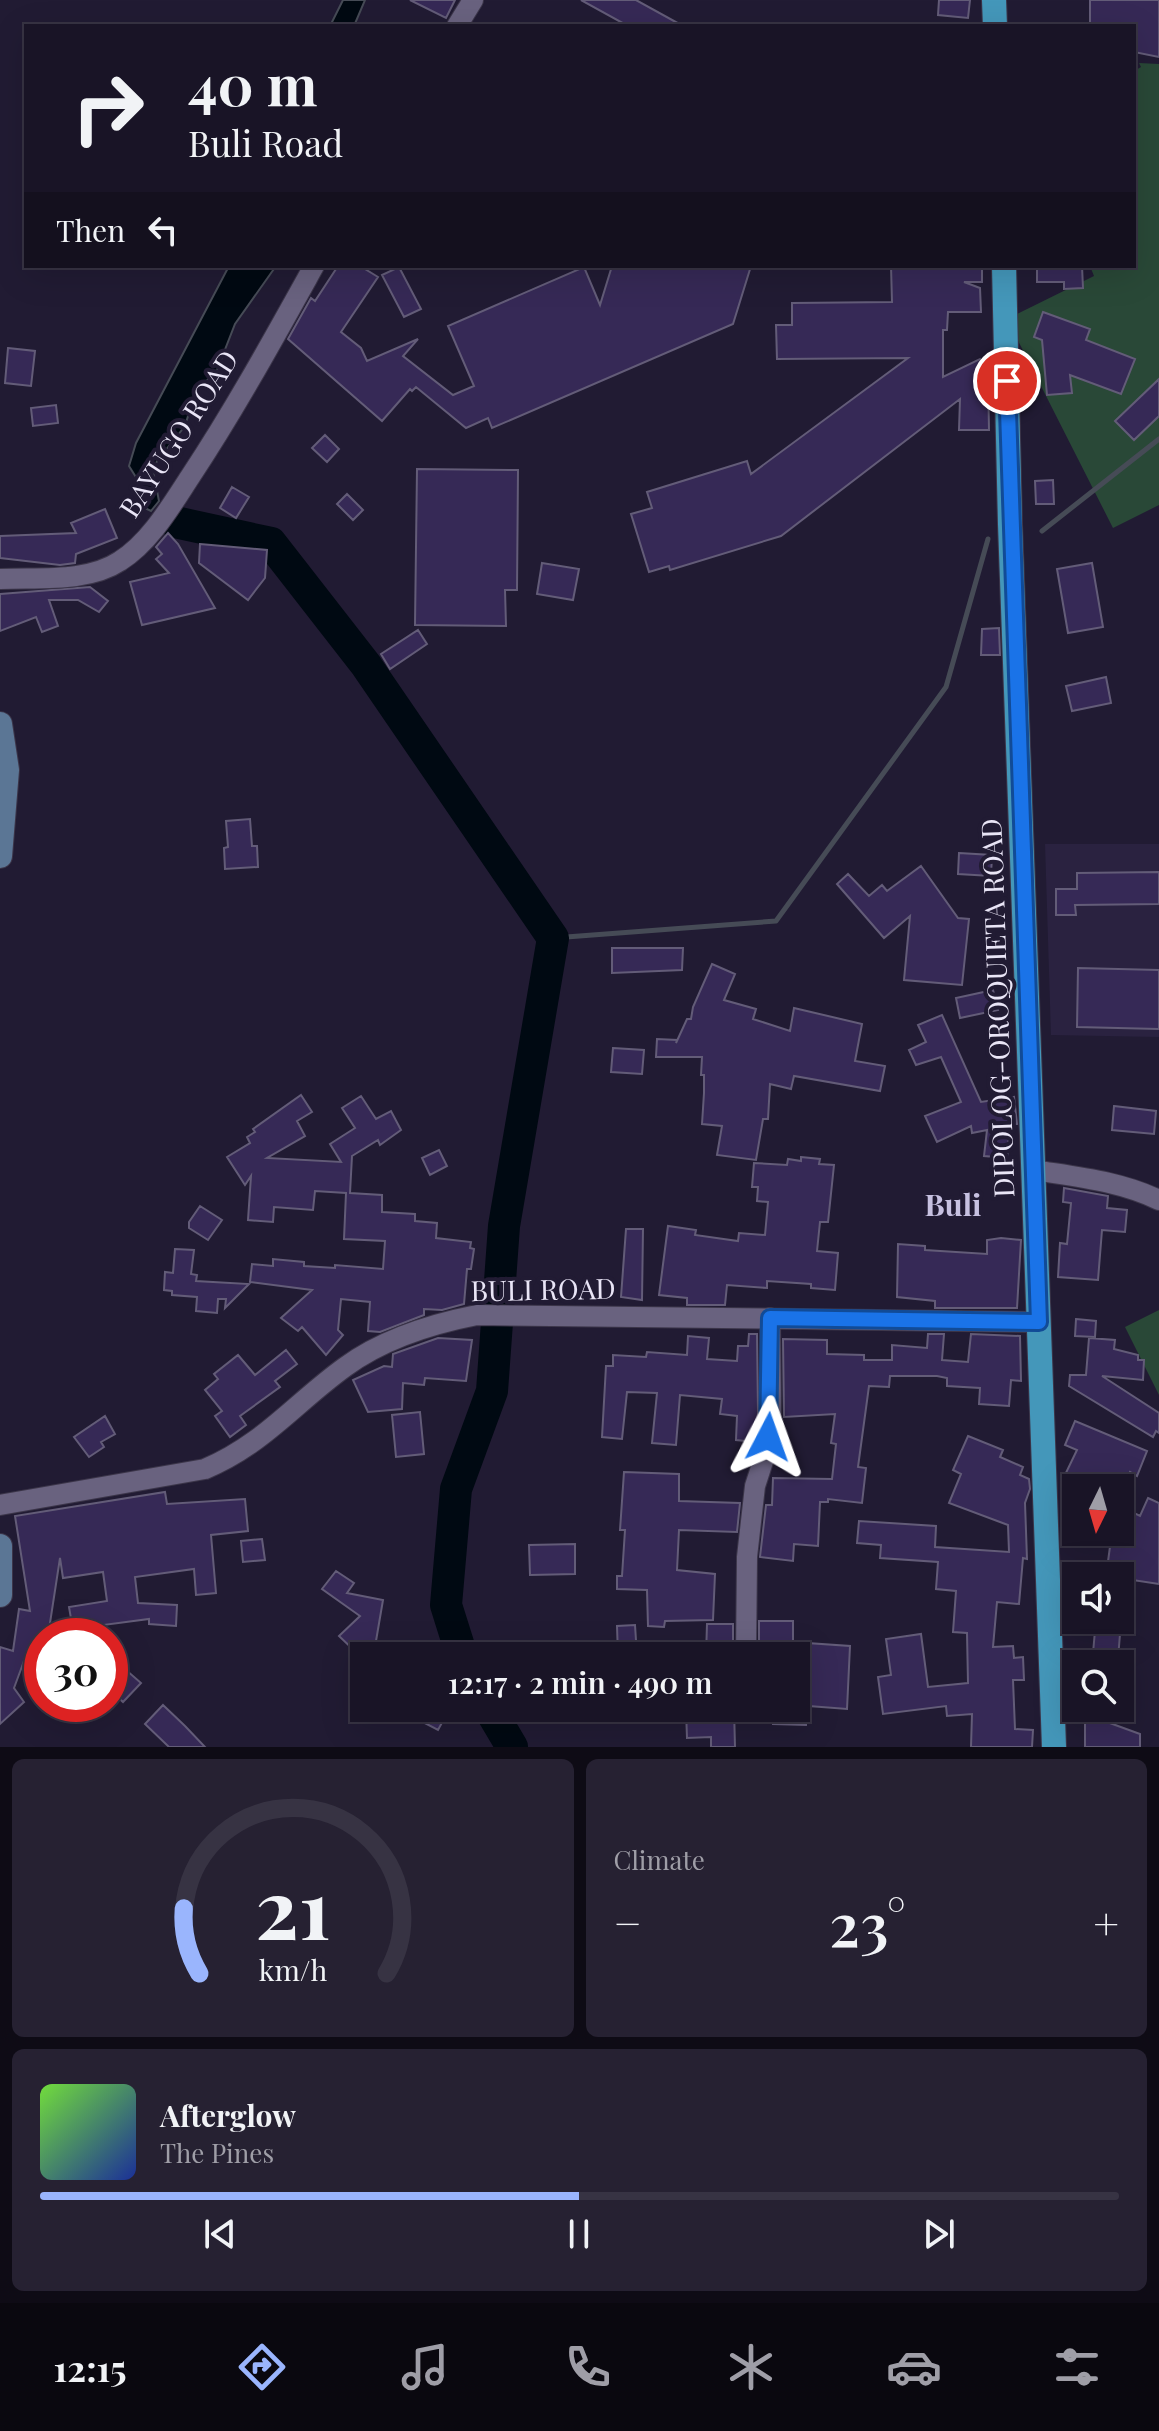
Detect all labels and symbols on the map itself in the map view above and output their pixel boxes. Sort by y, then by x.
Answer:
street label: BAYUGO ROAD [110,343,246,524]
pin [973,347,1041,415]
street label: DIPOLOG-OROQUIETA ROAD [971,818,1022,1198]
district label: Buli [924,1184,982,1224]
street label: BULI ROAD [470,1269,616,1308]
position arrow [726,1395,810,1479]
north arrow [1062,1474,1134,1546]
speed limit sign: 30 [24,1618,128,1722]

